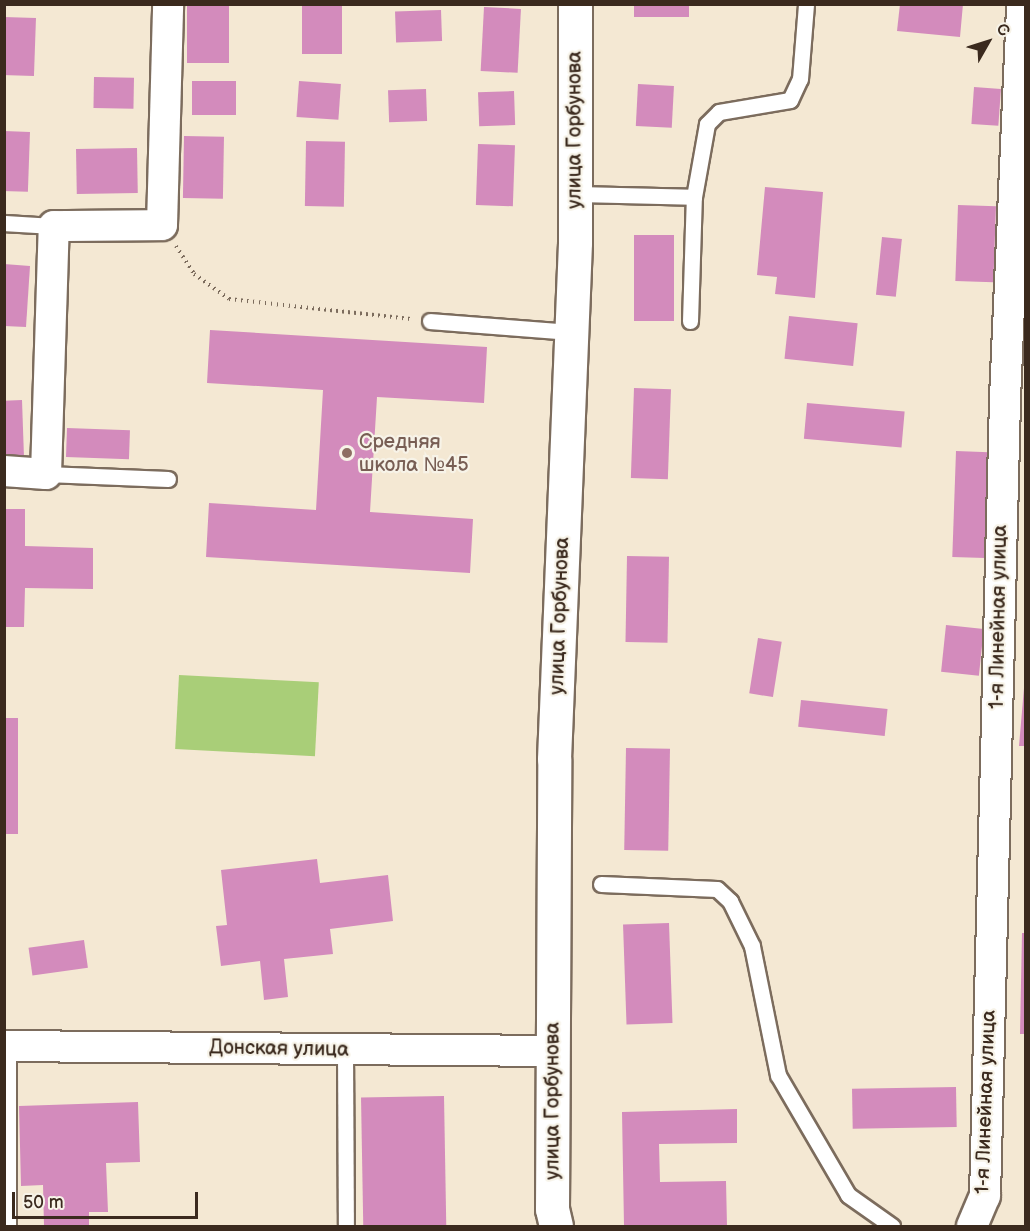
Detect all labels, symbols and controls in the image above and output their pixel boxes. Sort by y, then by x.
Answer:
north arrow [958,12,1018,72]
text: С [991,20,1013,41]
street label: улица Горбунова [563,51,587,209]
place label: Средняя школа №45 [359,430,469,477]
marker: Средняя школа №45 [340,446,354,460]
street label: 1-я Линейная улица [985,525,1013,709]
street label: улица Горбунова [545,537,575,695]
street label: 1-я Линейная улица [971,1009,1001,1195]
street label: улица Горбунова [541,1022,565,1180]
street label: Донская улица [209,1036,349,1062]
scale bar [15,1180,201,1218]
text: 50 m [23,1192,64,1213]

